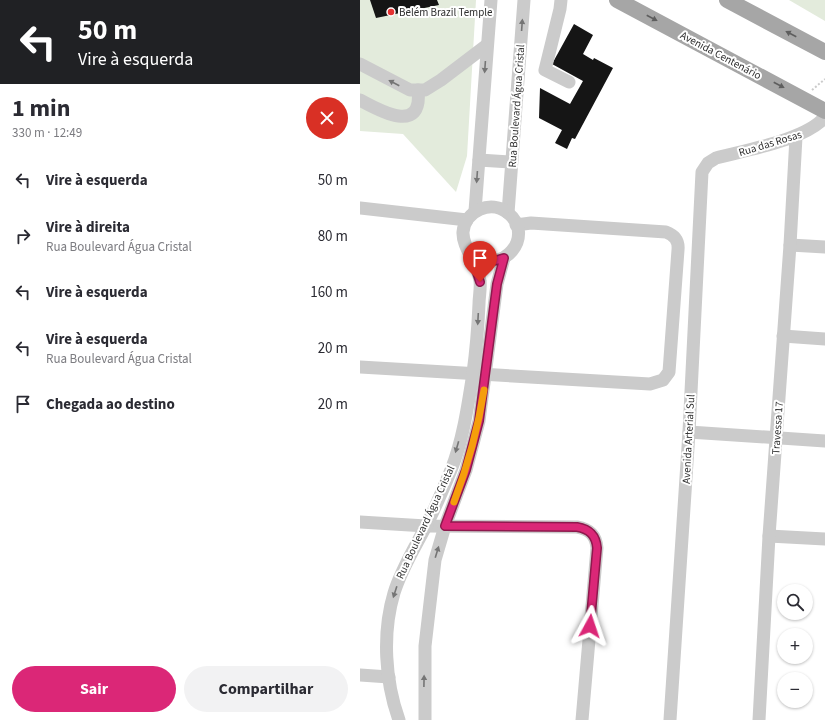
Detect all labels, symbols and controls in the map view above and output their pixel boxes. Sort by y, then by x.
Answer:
place label: Belém Brazil Temple [399,5,493,20]
marker: Belém Brazil Temple [386,7,396,17]
text: 50 m [78,10,137,50]
one-way arrow [646,15,657,21]
icon: left [12,16,64,68]
one-way arrow [519,19,526,31]
street label: Avenida Centenário [678,28,764,83]
one-way arrow [785,30,796,37]
street label: Rua Boulevard Água Cristal [505,44,528,168]
text: Vire à esquerda [78,47,193,72]
one-way arrow [482,61,489,73]
one-way arrow [388,80,400,86]
one-way arrow [773,82,785,89]
text: 1 min [12,91,70,126]
button: close [306,97,348,139]
text: 330 m · 12:49 [12,124,82,142]
street label: Rua das Rosas [737,127,804,160]
icon: left [12,169,34,191]
text: Vire à esquerda [46,170,148,191]
text: 50 m [318,170,348,191]
one-way arrow [474,171,481,183]
text: Vire à direita [46,217,130,238]
icon: right [12,225,34,247]
text: 80 m [318,226,348,247]
text: Rua Boulevard Água Cristal [46,238,192,256]
pin [463,241,497,282]
icon: arrive [469,247,491,269]
icon: left [12,281,34,303]
text: Vire à esquerda [46,282,148,303]
text: 160 m [310,282,348,303]
one-way arrow [475,313,482,325]
text: Vire à esquerda [46,329,148,350]
icon: left [12,337,34,359]
text: 20 m [318,338,348,359]
text: Rua Boulevard Água Cristal [46,350,192,368]
icon: arrive [12,393,34,415]
text: Chegada ao destino [46,394,175,415]
text: 20 m [318,394,348,415]
street label: Avenida Arterial Sul [679,394,698,484]
street label: Travessa 17 [768,401,787,455]
one-way arrow [454,441,460,453]
street label: Rua Boulevard Água Cristal [393,463,458,581]
one-way arrow [434,546,440,558]
map controls [777,584,813,708]
button: search [777,584,813,620]
one-way arrow [391,586,397,598]
position arrow [569,605,611,647]
button: + [777,628,813,664]
button: Sair [12,666,176,712]
button: Compartilhar [184,666,348,712]
button: − [777,672,813,708]
one-way arrow [421,674,427,687]

